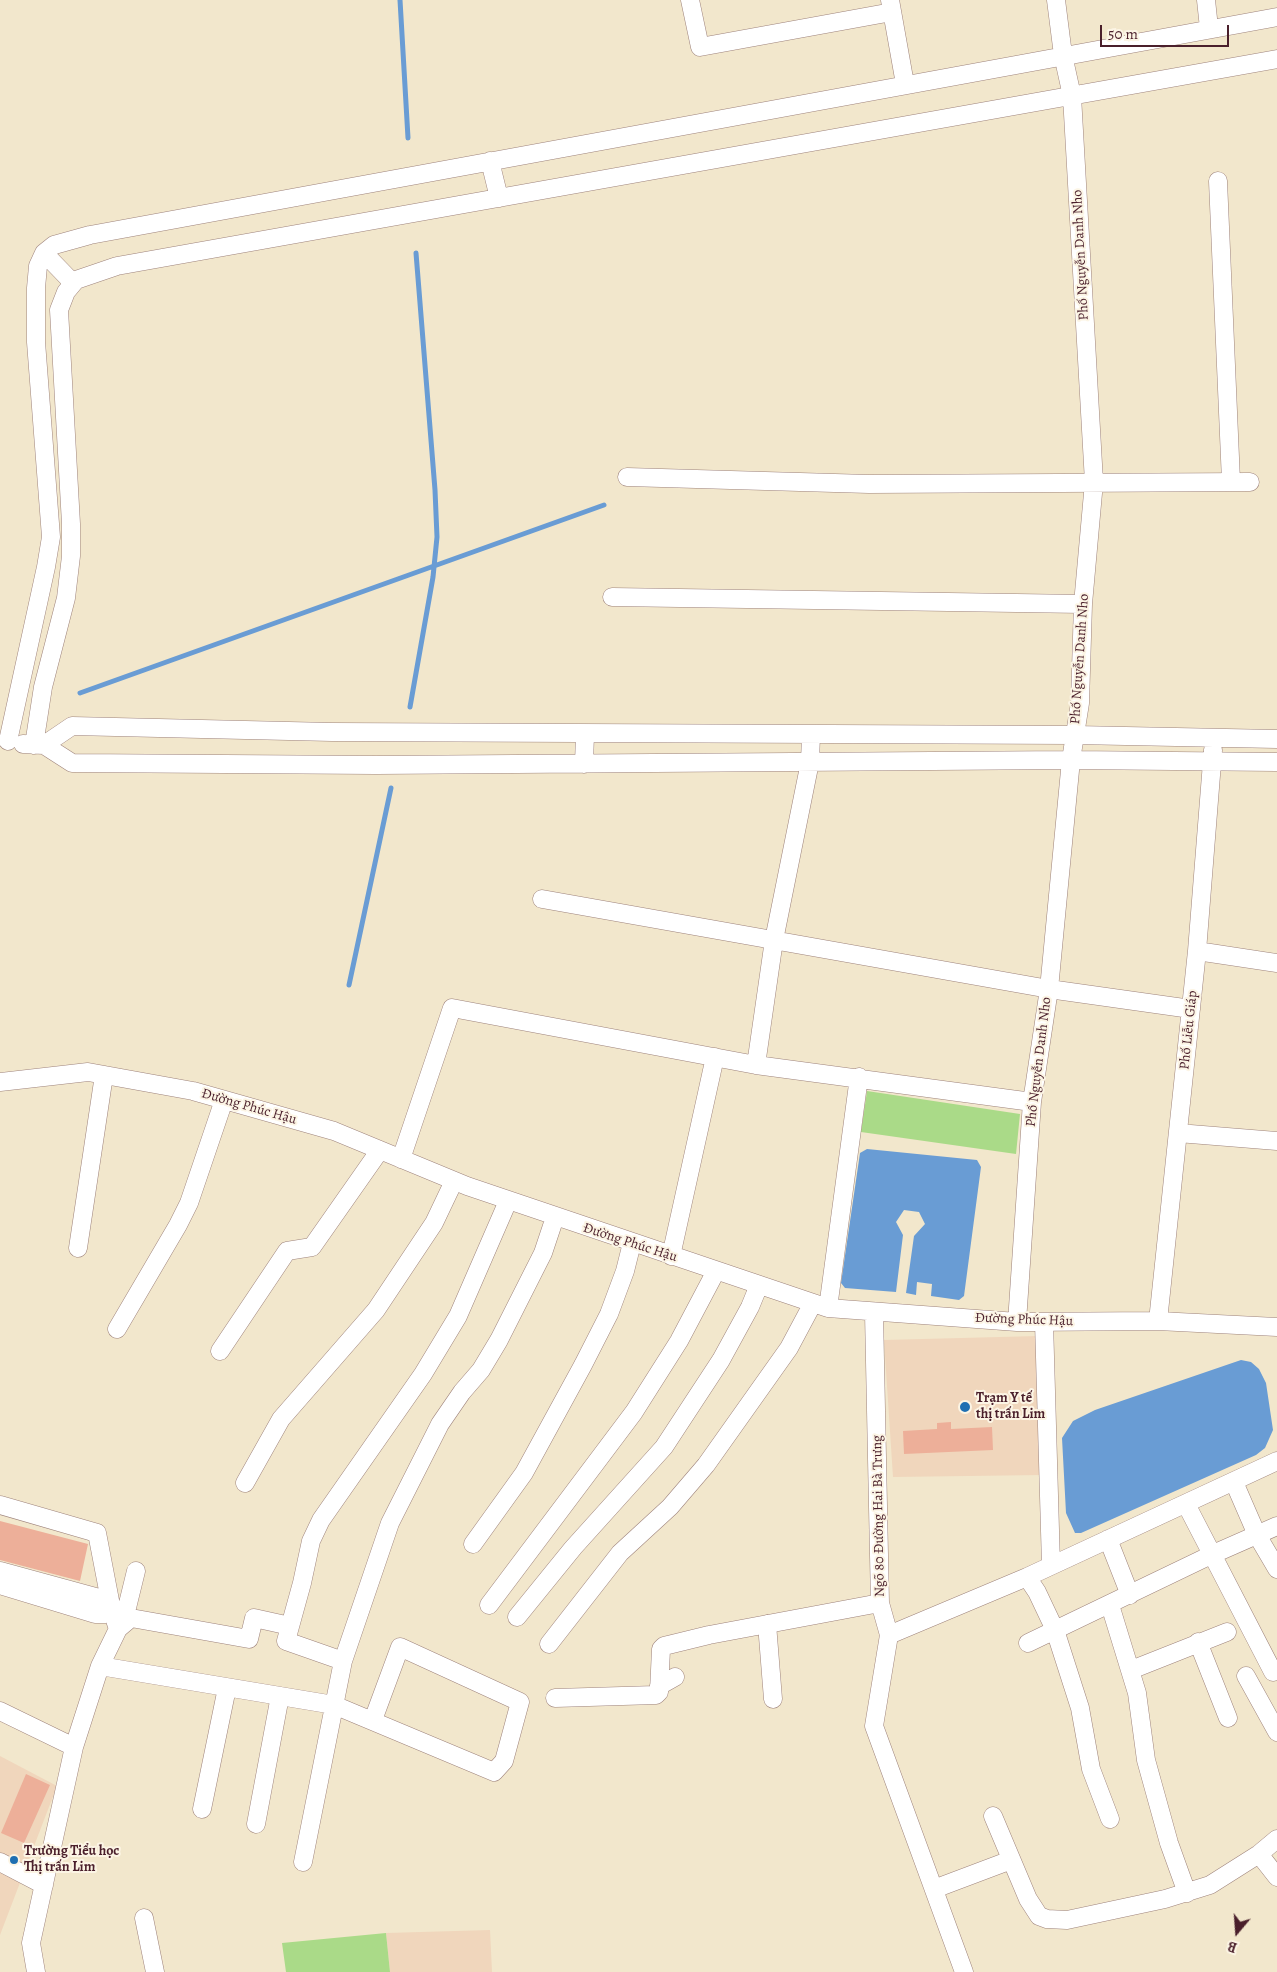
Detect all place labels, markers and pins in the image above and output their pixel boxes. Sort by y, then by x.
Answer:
place label: Trạm Y tế thị trấn Lim [976,1391,1045,1424]
marker: Trạm Y tế thị trấn Lim [958,1400,972,1414]
place label: Trường Tiểu học Thị trấn Lim [24,1844,119,1876]
marker: Trường Tiểu học Thị trấn Lim [8,1854,20,1866]

